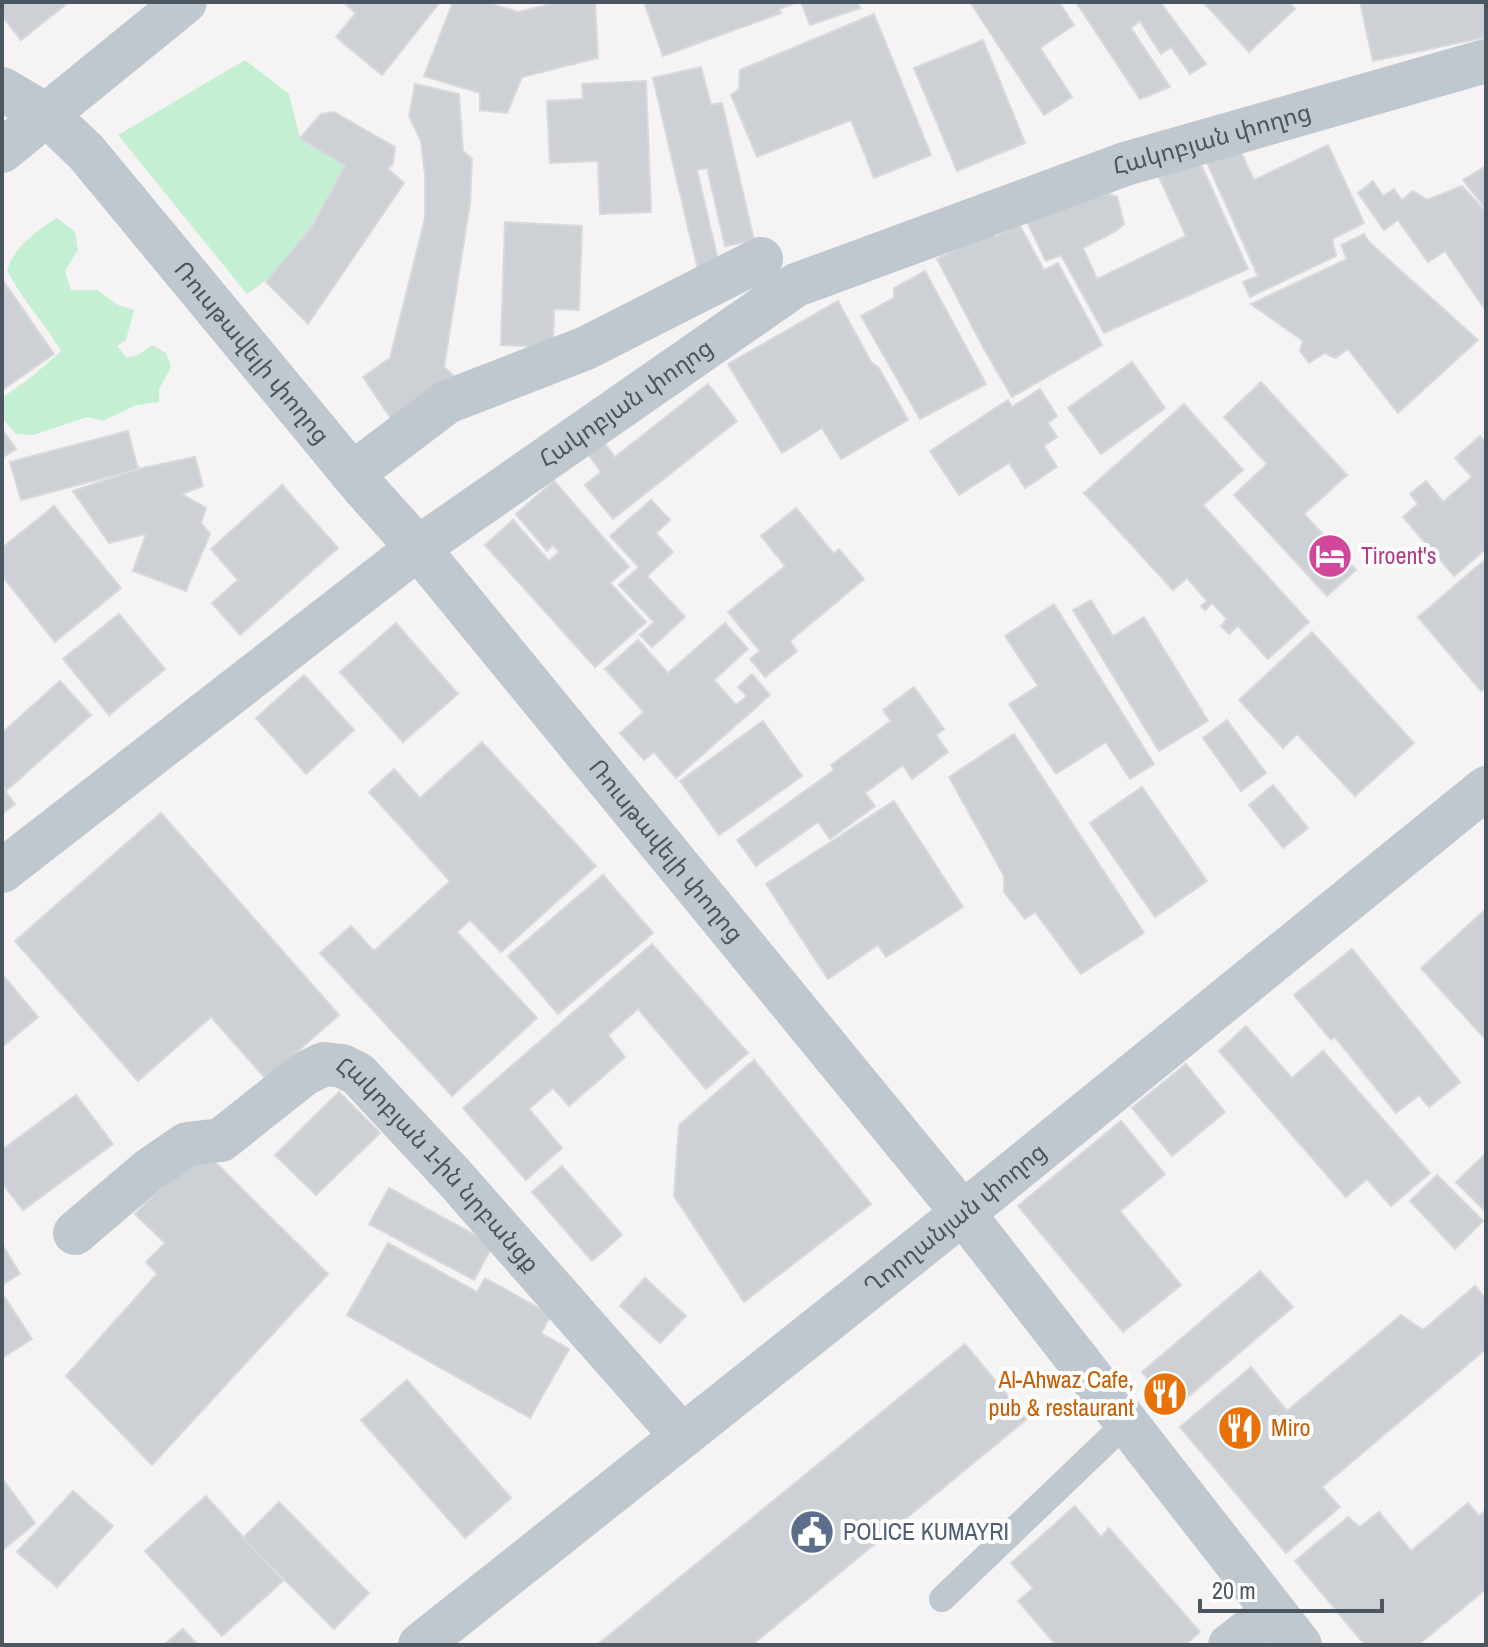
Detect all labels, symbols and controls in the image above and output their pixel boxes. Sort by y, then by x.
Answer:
street label: Հակոբյան փողոց [1108,95,1315,182]
street label: Ռուսթավելի փողոց [168,254,338,450]
street label: Հակոբյան փողոց [532,331,719,474]
hotel icon: Tiroent's [1306,532,1354,580]
place label: Tiroent's [1361,539,1437,571]
street label: Ռուսթավելի փողոց [582,752,752,949]
street label: Հակոբյան 1-ին նրբանցք [331,1049,548,1279]
street label: Ղորղանյան փողոց [856,1135,1052,1301]
place label: Al-Ahwaz Cafe, pub & restaurant [988,1363,1135,1423]
restaurant icon: Al-Ahwaz Cafe, pub & restaurant [1141,1370,1189,1418]
restaurant icon: Miro [1216,1404,1264,1452]
place label: Miro [1271,1411,1310,1443]
public building icon: POLICE KUMAYRI [788,1508,836,1556]
place label: POLICE KUMAYRI [843,1515,1009,1547]
scale bar [1200,1563,1382,1613]
text: 20 m [1212,1574,1256,1606]

